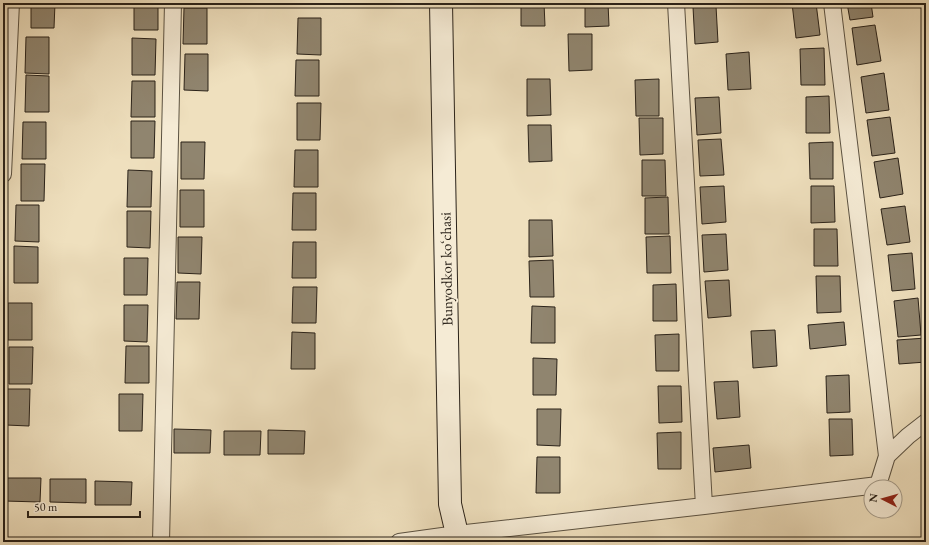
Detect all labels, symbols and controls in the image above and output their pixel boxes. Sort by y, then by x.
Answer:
street label: Bunyodkor koʻchasi [436,212,456,326]
north arrow [863,479,903,519]
scale bar [28,493,140,519]
text: N [866,493,880,503]
text: 50 m [34,499,58,515]

